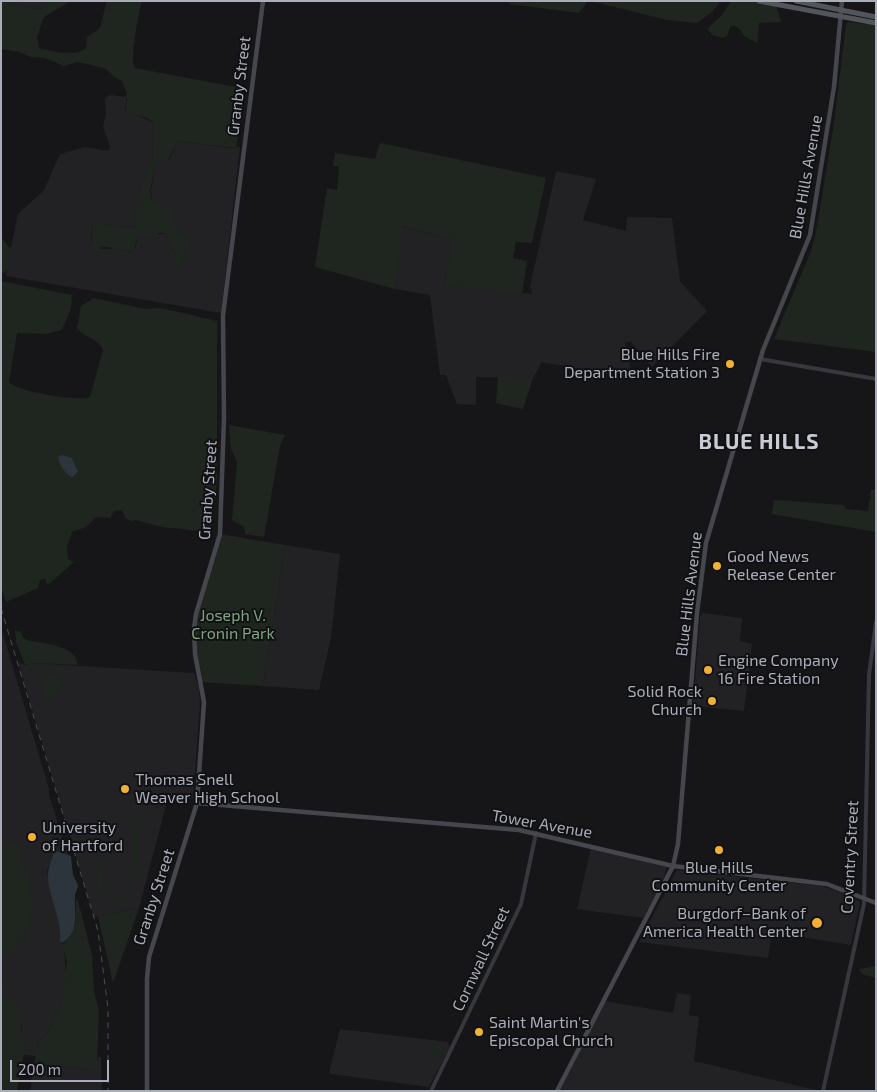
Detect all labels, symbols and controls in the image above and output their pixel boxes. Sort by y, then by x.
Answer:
street label: Granby Street [223,35,255,137]
street label: Blue Hills Avenue [786,114,826,240]
place label: Blue Hills Fire Department Station 3 [564,345,720,383]
marker: Blue Hills Fire Department Station 3 [724,358,736,370]
district label: BLUE HILLS [697,429,821,455]
street label: Granby Street [195,439,221,541]
street label: Blue Hills Avenue [672,531,706,657]
place label: Good News Release Center [727,547,836,585]
marker: Good News Release Center [711,560,723,572]
park label: Joseph V. Cronin Park [191,606,275,644]
place label: Engine Company 16 Fire Station [718,651,839,689]
marker: Engine Company 16 Fire Station [702,664,714,676]
place label: Solid Rock Church [628,682,702,720]
marker: Solid Rock Church [706,695,718,707]
place label: Thomas Snell Weaver High School [135,770,280,808]
marker: Thomas Snell Weaver High School [119,783,131,795]
street label: Coventry Street [837,800,863,914]
street label: Tower Avenue [490,806,594,842]
place label: University of Hartford [42,818,123,856]
marker: University of Hartford [26,831,38,843]
marker: Blue Hills Community Center [713,844,725,856]
street label: Granby Street [129,846,179,948]
place label: Blue Hills Community Center [652,858,786,896]
street label: Cornwall Street [448,904,514,1014]
place label: Burgdorf–Bank of America Health Center [643,904,806,942]
marker: Burgdorf–Bank of America Health Center [810,916,824,930]
place label: Saint Martin's Episcopal Church [489,1013,613,1051]
marker: Saint Martin's Episcopal Church [473,1026,485,1038]
scale bar [12,1050,111,1082]
text: 200 m [18,1060,61,1078]

